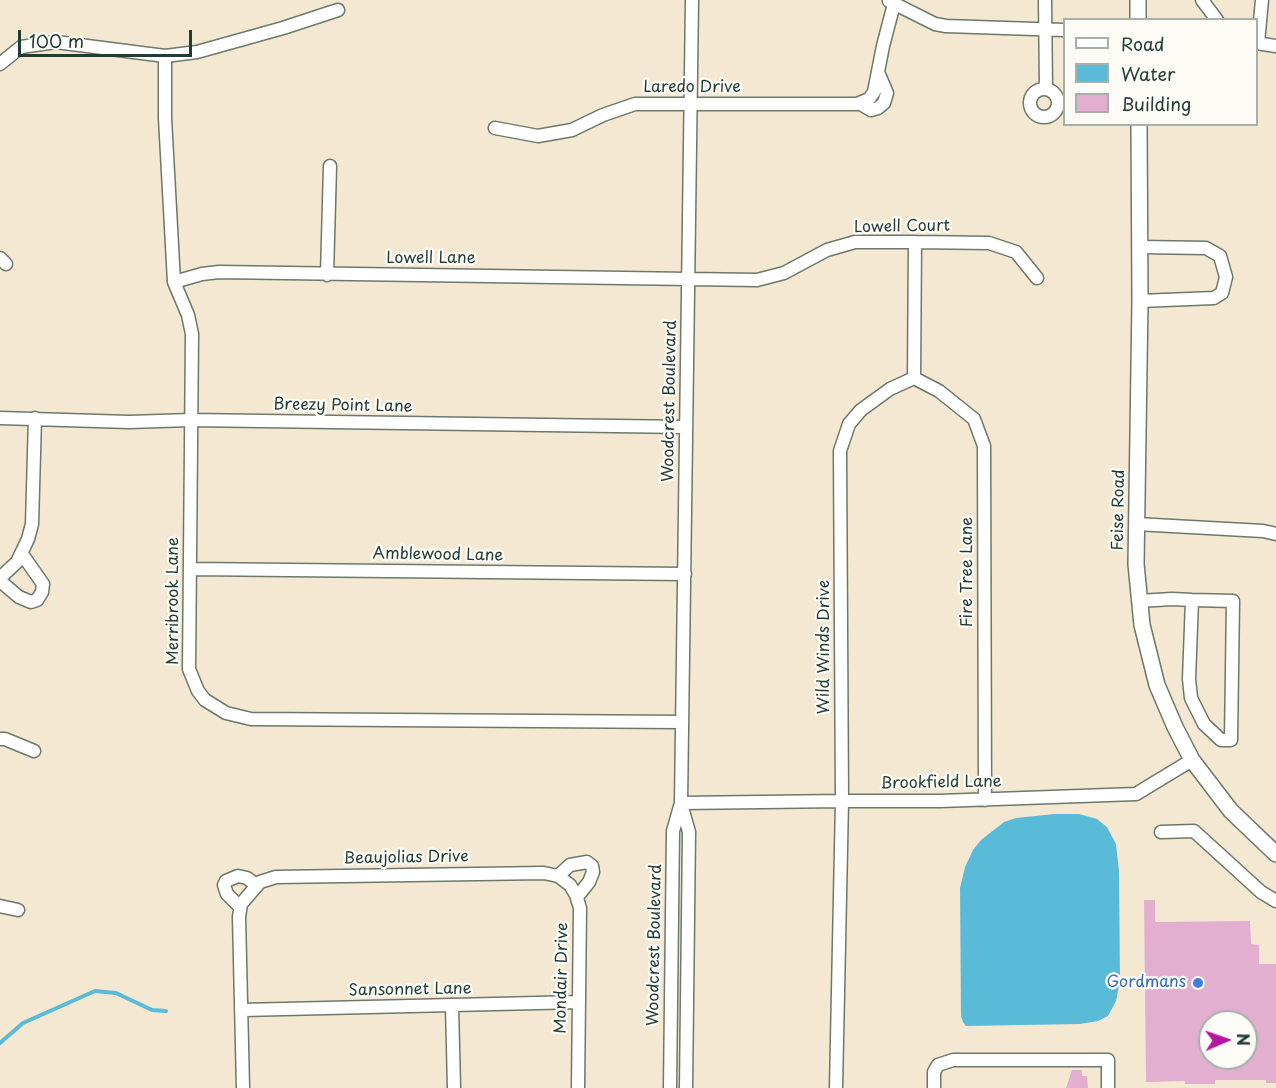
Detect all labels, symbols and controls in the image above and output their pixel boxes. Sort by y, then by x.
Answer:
scale bar [21,18,195,56]
legend [1063,18,1258,126]
text: 100 m [29,27,84,54]
text: Road [1121,30,1165,57]
text: Water [1121,60,1175,87]
street label: Laredo Drive [643,78,741,98]
text: Building [1121,90,1191,117]
street label: Lowell Court [854,217,950,237]
street label: Lowell Lane [386,249,476,269]
street label: Woodcrest Boulevard [659,320,681,482]
street label: Breezy Point Lane [273,395,413,417]
street label: Feise Road [1109,469,1129,551]
street label: Fire Tree Lane [958,517,978,627]
street label: Merribrook Lane [164,537,184,665]
street label: Amblewood Lane [372,544,504,566]
street label: Wild Winds Drive [815,580,835,714]
street label: Brookfield Lane [880,772,1002,794]
street label: Beaujolias Drive [343,847,469,869]
street label: Woodcrest Boulevard [644,864,666,1026]
street label: Mondair Drive [551,922,573,1034]
place label: Gordmans [1106,973,1186,993]
marker: Gordmans [1191,976,1205,990]
street label: Sansonnet Lane [348,979,472,1001]
north arrow [1198,1010,1258,1070]
text: N [1232,1033,1256,1046]

